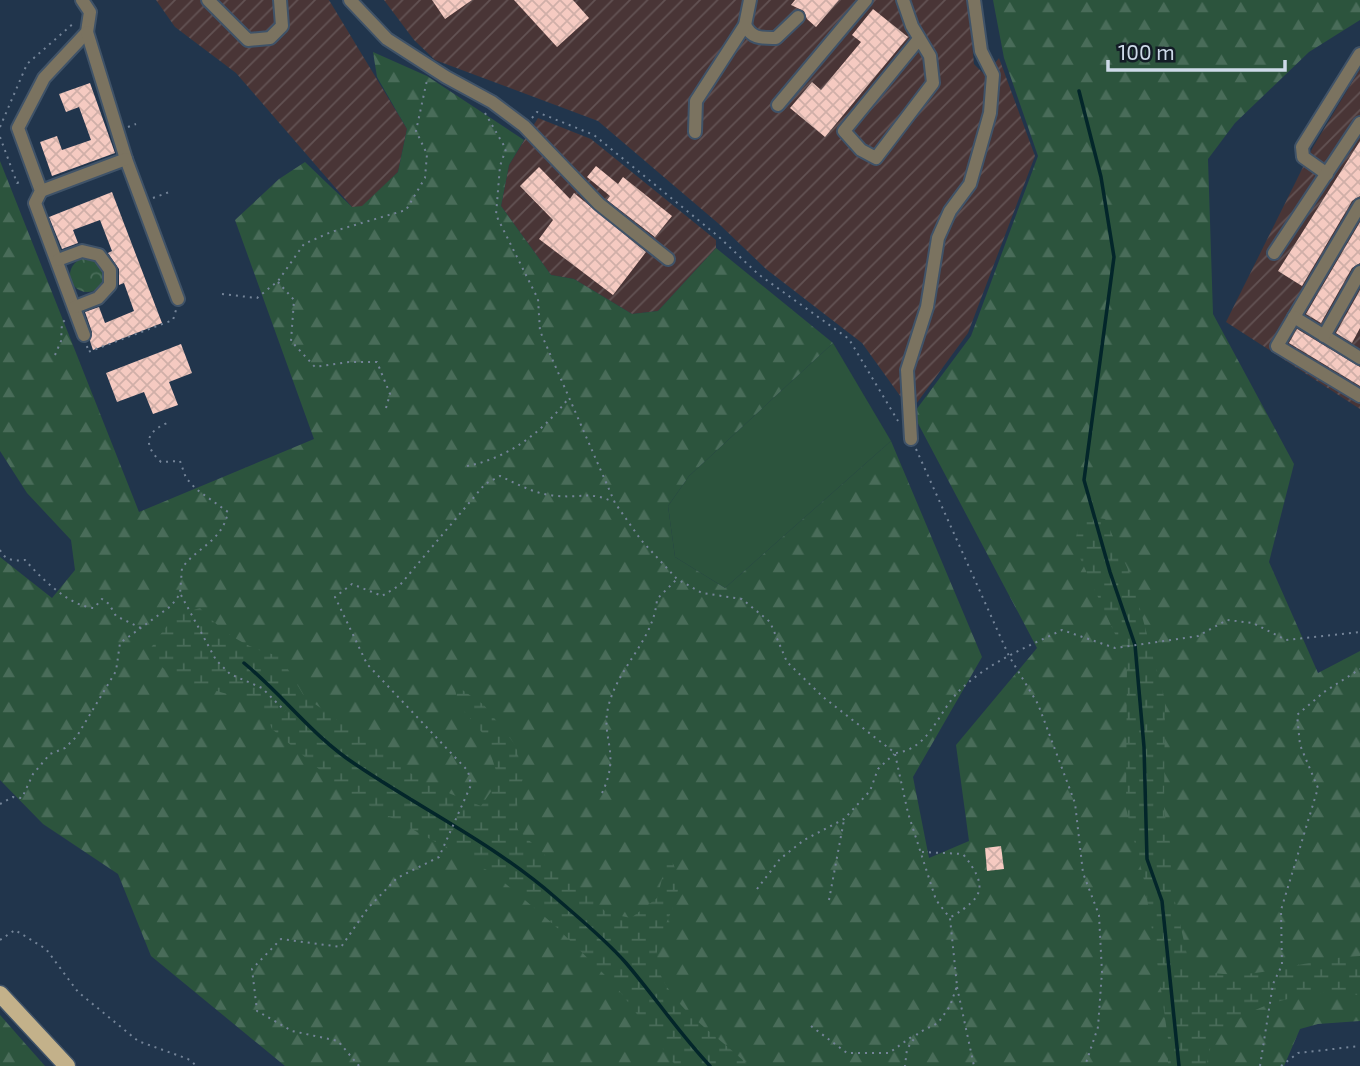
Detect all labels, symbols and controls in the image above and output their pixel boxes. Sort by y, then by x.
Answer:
scale bar [1108,28,1285,72]
text: 100 m [1118,39,1175,64]

